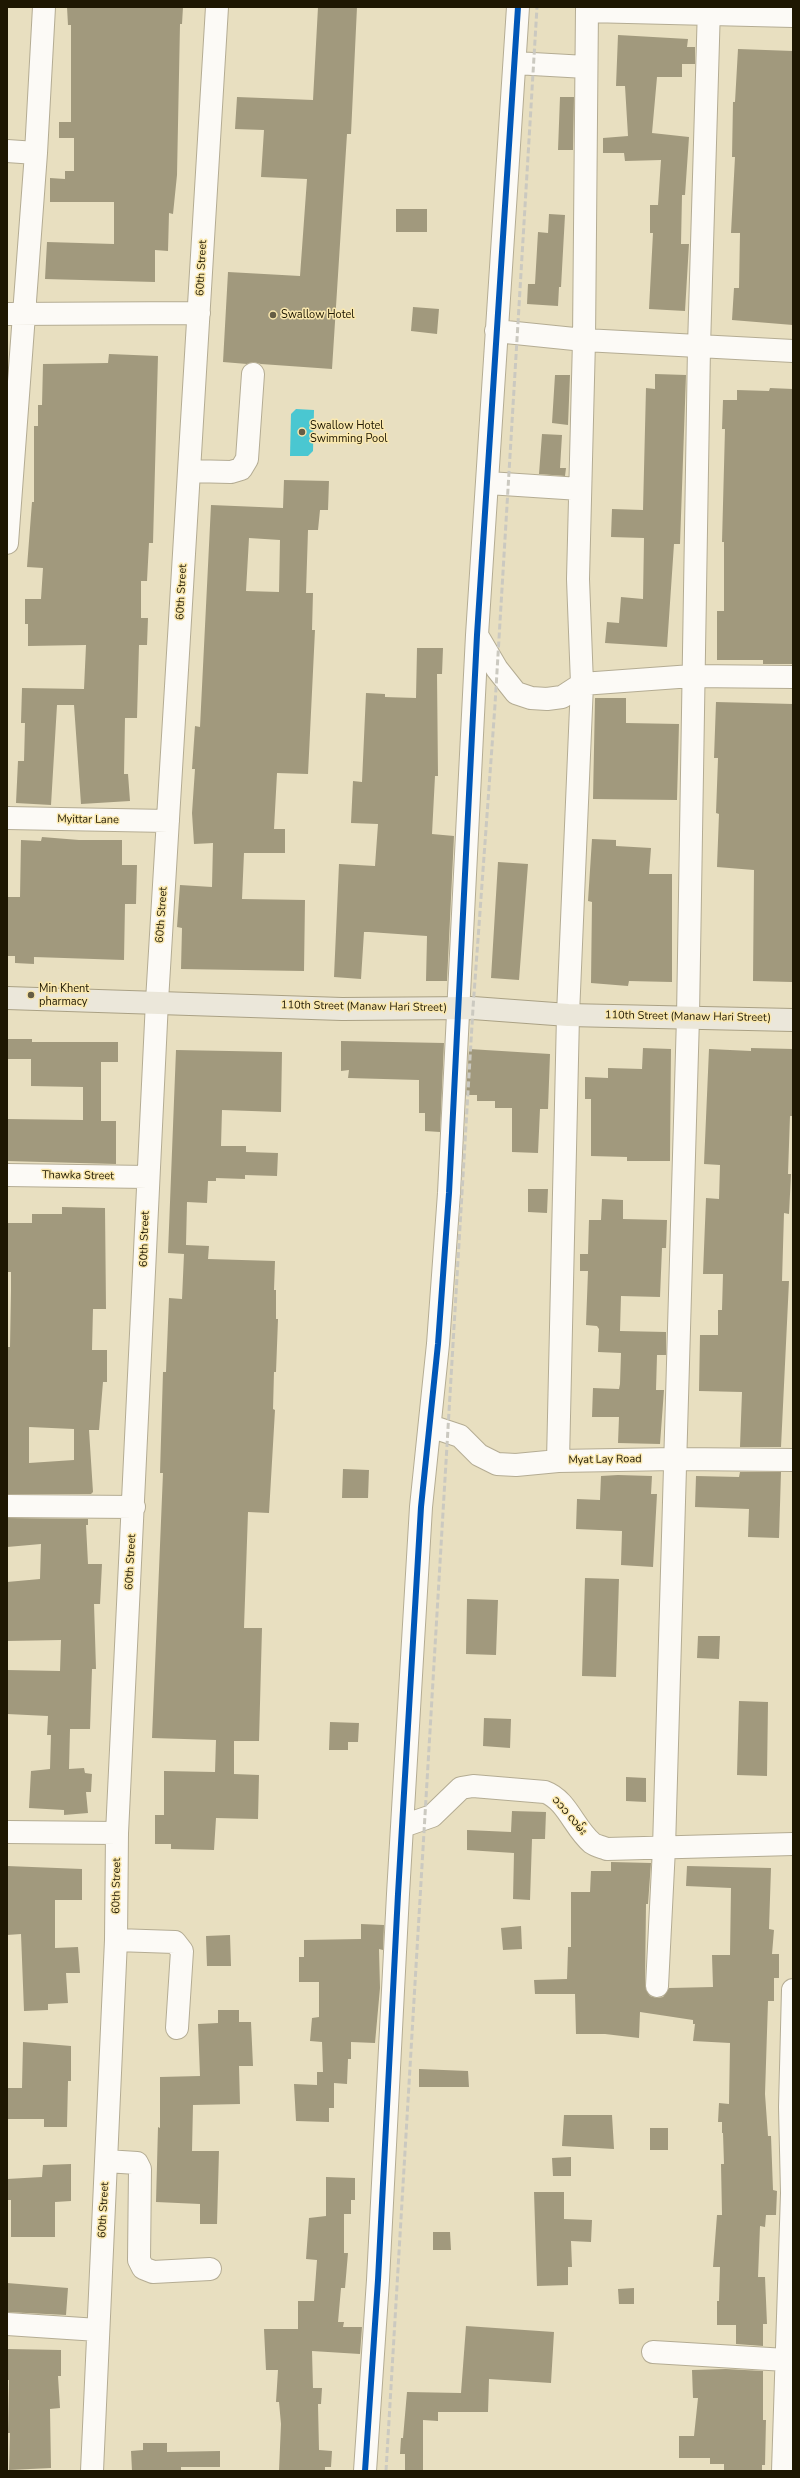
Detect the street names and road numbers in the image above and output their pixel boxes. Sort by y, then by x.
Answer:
street label: 60th Street [194,240,210,296]
street label: 60th Street [174,564,190,620]
street label: Myittar Lane [57,813,119,827]
street label: 60th Street [153,887,171,943]
street label: 110th Street (Manaw Hari Street) [281,999,447,1015]
street label: 110th Street (Manaw Hari Street) [605,1009,771,1025]
street label: Thawka Street [42,1169,114,1183]
street label: 60th Street [137,1211,153,1267]
street label: Myat Lay Road [568,1453,642,1467]
street label: 60th Street [123,1534,139,1590]
street label: ၁၁၁ လမ်း [549,1794,589,1838]
street label: 60th Street [110,1858,124,1914]
street label: 60th Street [96,2182,112,2238]

